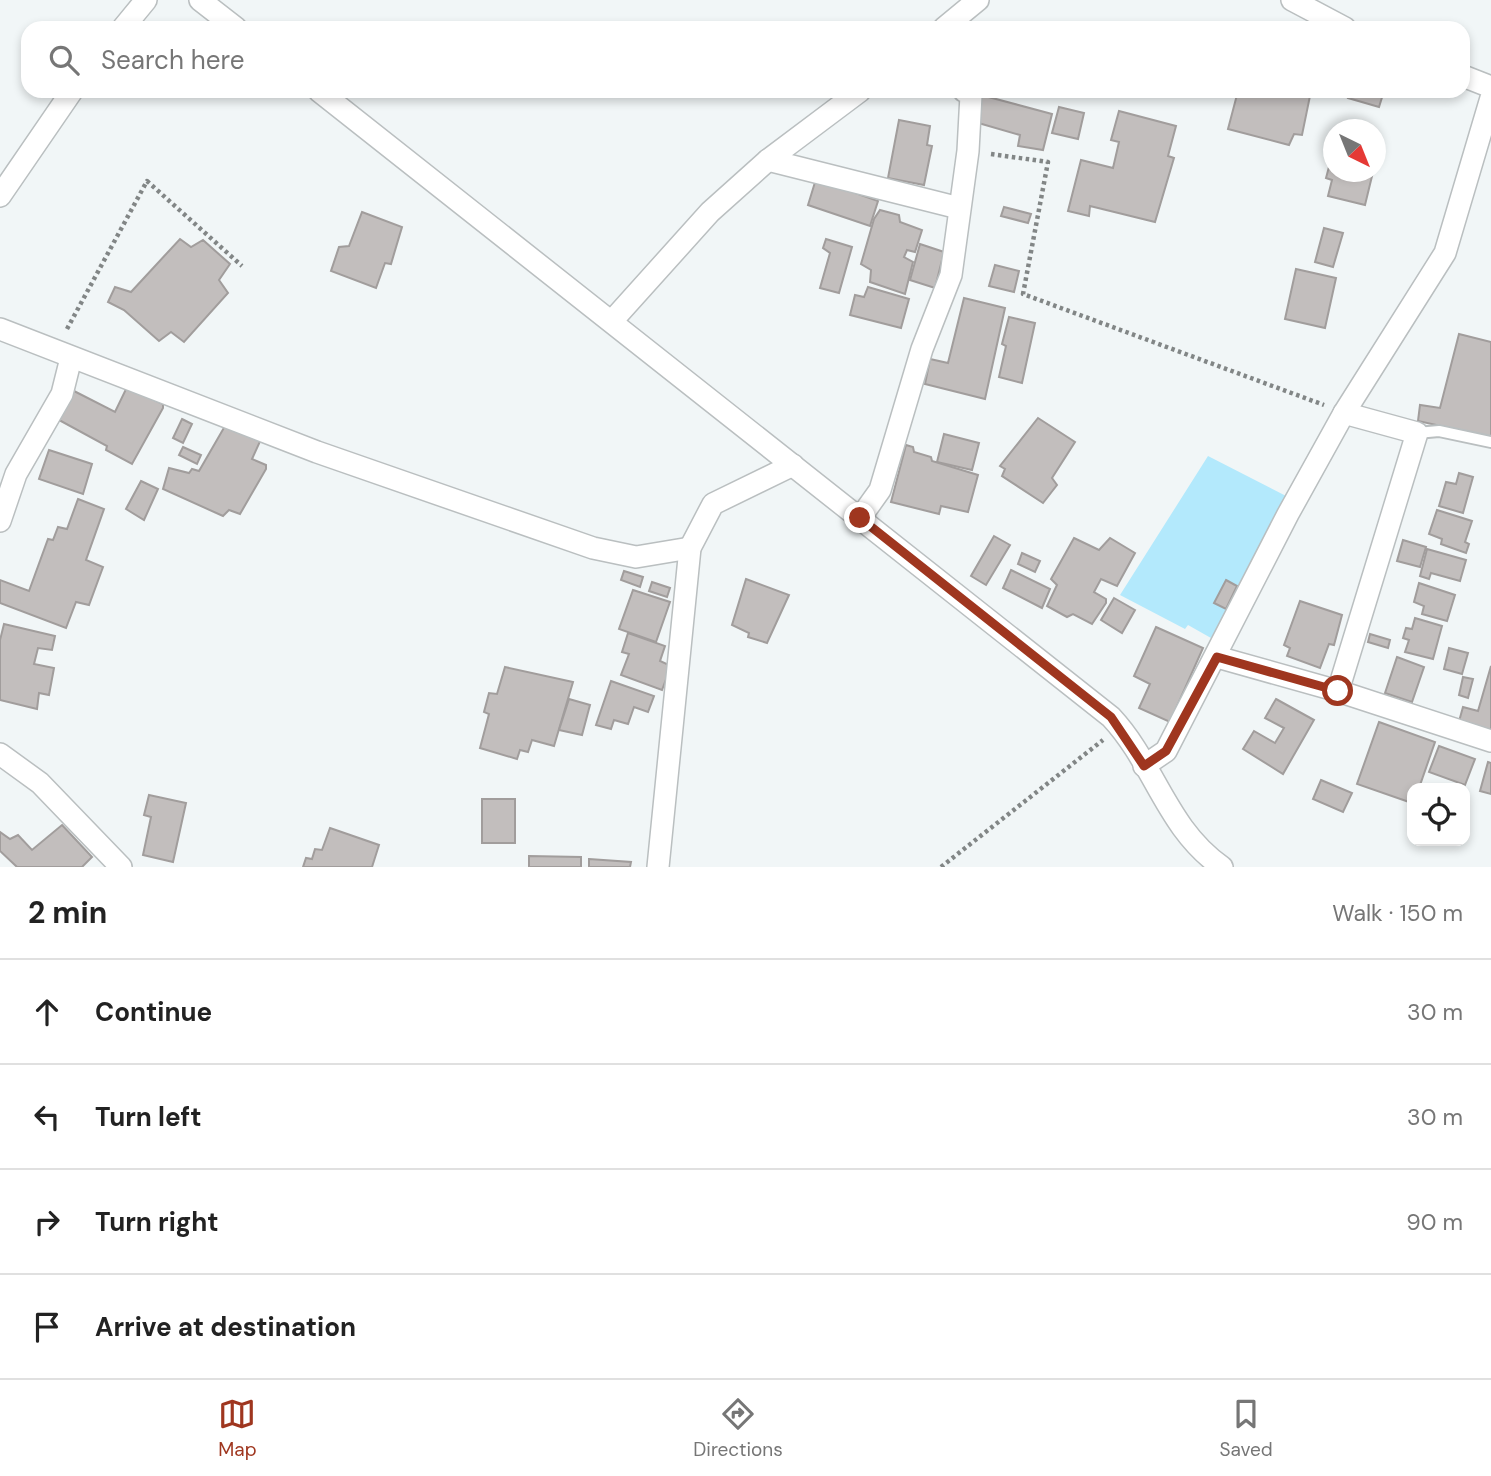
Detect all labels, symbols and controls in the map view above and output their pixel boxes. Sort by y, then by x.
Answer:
search box [21,21,1470,98]
icon: search [45,41,83,79]
text: Search here [101,43,244,77]
north arrow [1323,119,1386,182]
route end [844,502,875,533]
route start [1322,675,1353,706]
map controls [1407,783,1470,846]
button: locate [1407,783,1470,846]
text: 2 min [28,893,107,932]
text: Walk · 150 m [1332,898,1463,928]
icon: ahead [28,993,66,1031]
text: Continue [95,995,212,1029]
text: 30 m [1407,997,1463,1027]
icon: left [28,1098,66,1136]
text: Turn left [95,1100,202,1134]
text: 30 m [1407,1102,1463,1132]
icon: right [28,1203,66,1241]
text: Turn right [95,1205,219,1239]
text: 90 m [1406,1207,1463,1237]
icon: arrive [28,1308,66,1346]
text: Arrive at destination [95,1310,356,1344]
tab: Map [218,1395,257,1462]
tab: Directions [693,1395,783,1462]
tab: Saved [1219,1395,1273,1462]

